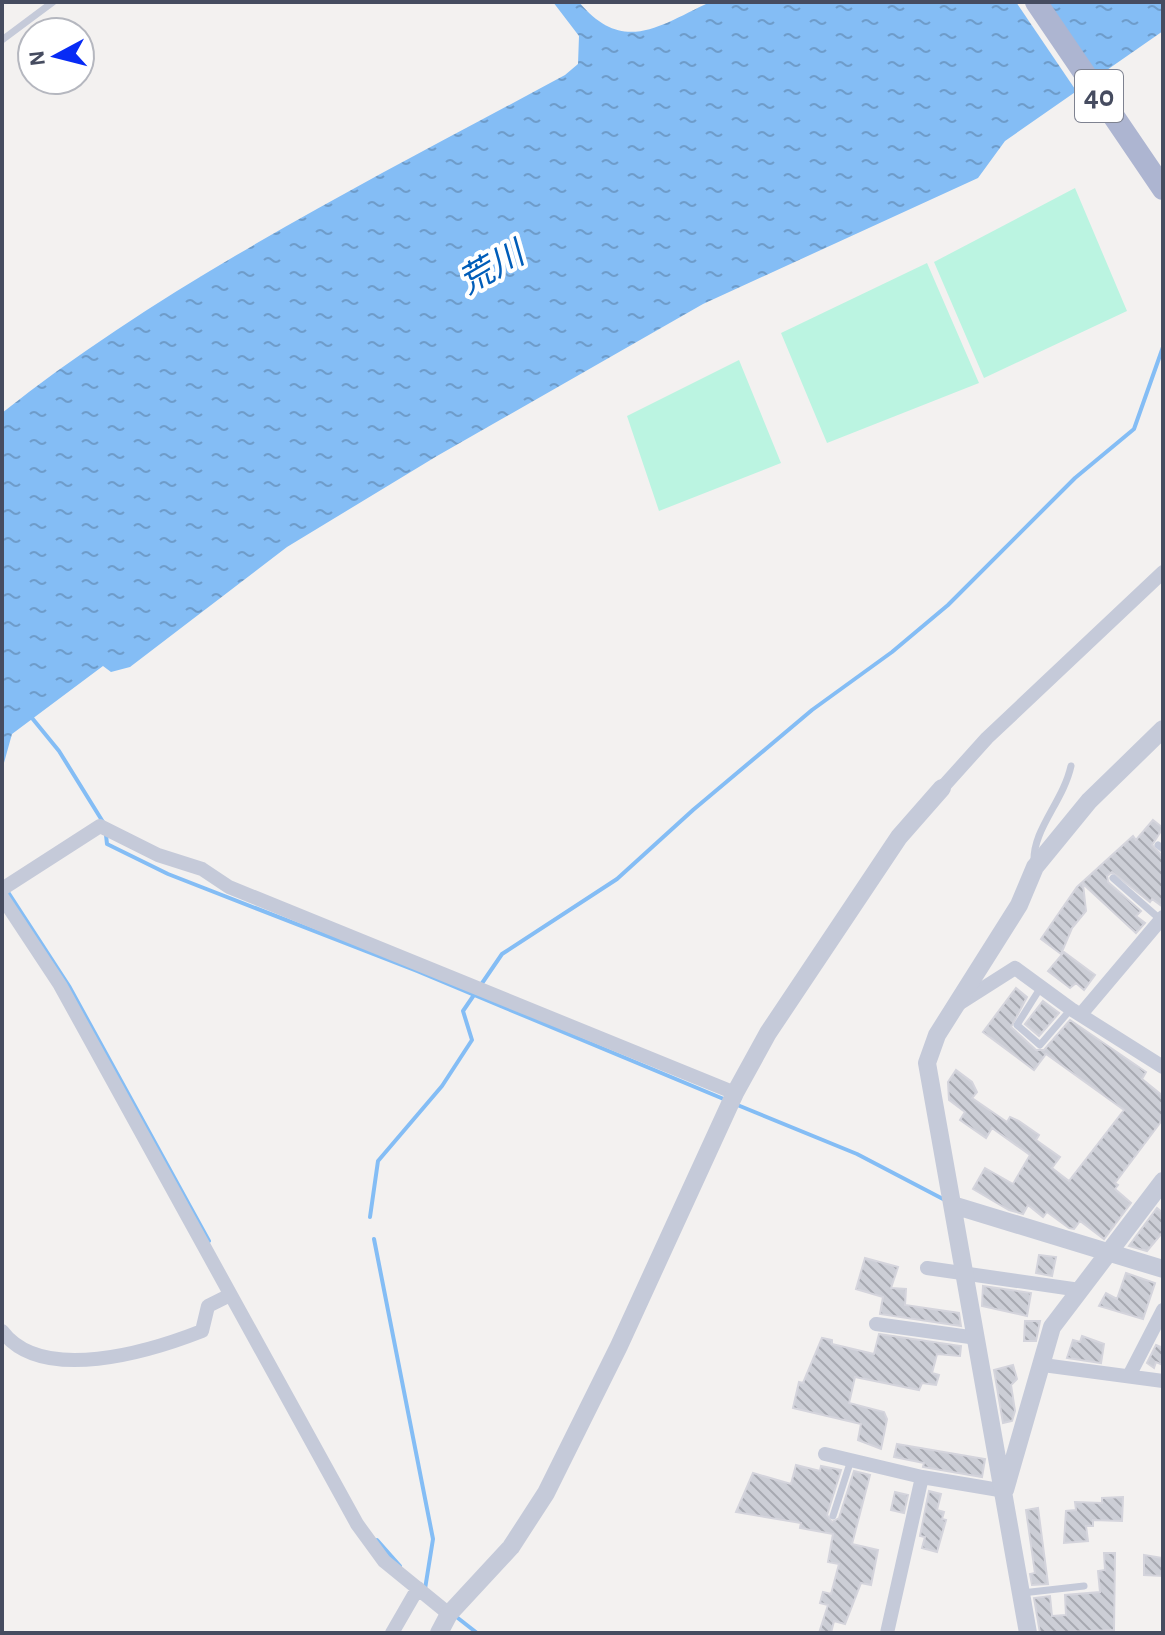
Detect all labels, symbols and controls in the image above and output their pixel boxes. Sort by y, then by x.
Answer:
north arrow [16,16,96,96]
text: N [25,49,49,67]
road number: 40 [1075,70,1123,122]
water label: 荒川 [453,234,533,300]

